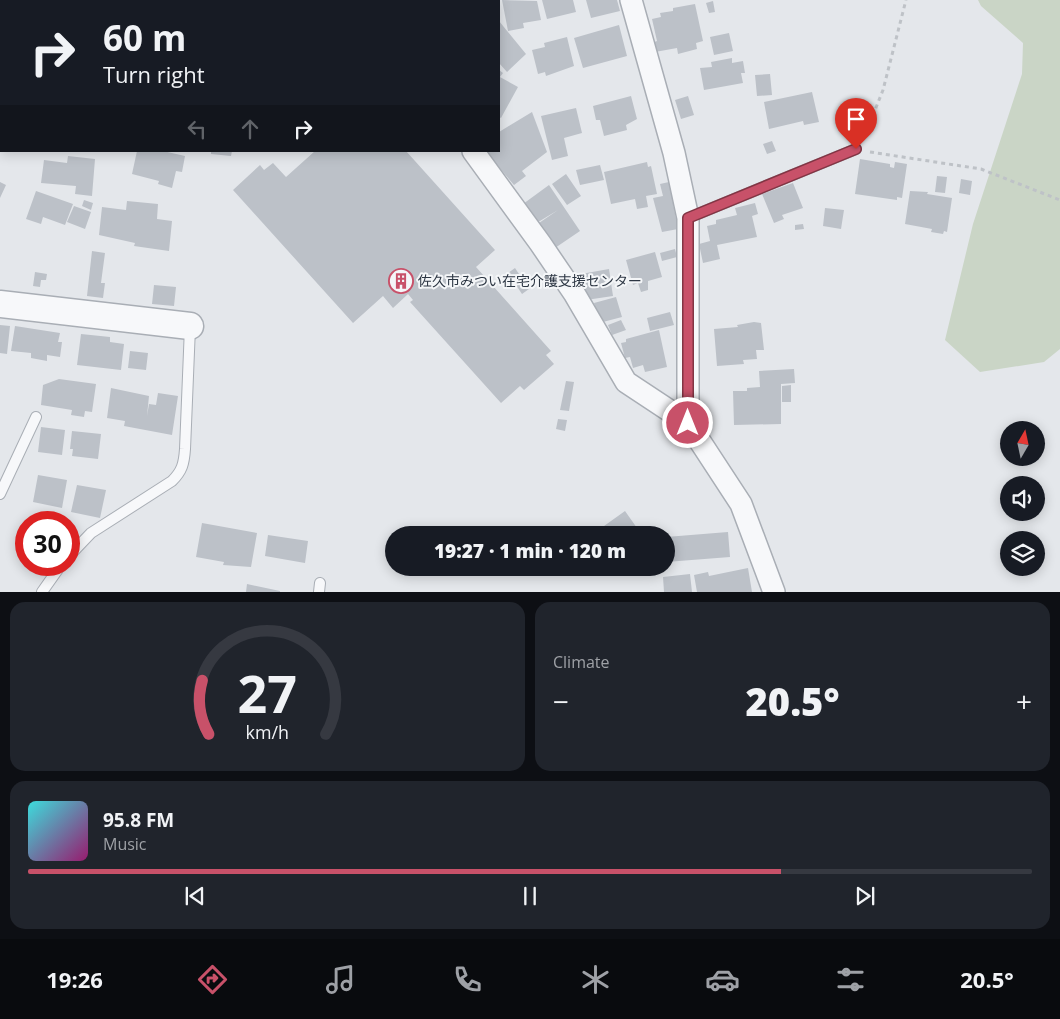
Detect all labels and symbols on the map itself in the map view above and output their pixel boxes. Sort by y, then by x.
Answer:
pin [835,98,877,149]
building icon: 佐久市みつい在宅介護支援センター [388,268,414,294]
place label: 佐久市みつい在宅介護支援センター [418,271,642,290]
position arrow [661,396,713,448]
north arrow [1000,421,1045,466]
speed limit sign: 30 [15,511,80,576]

